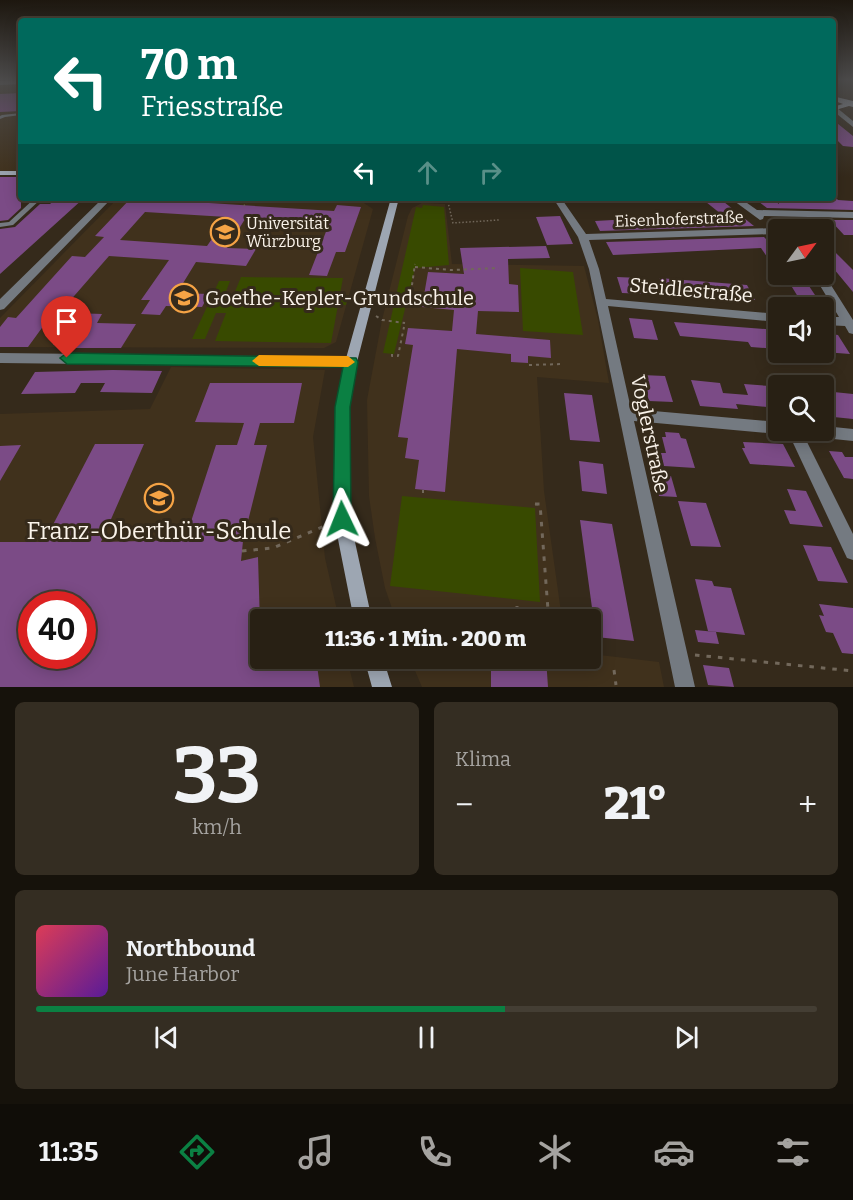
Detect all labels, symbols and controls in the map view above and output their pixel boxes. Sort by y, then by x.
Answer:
text: 70 m [141,40,237,90]
icon: left [42,42,120,120]
text: Friesstraße [141,91,284,123]
icon: left [348,156,381,189]
icon: ahead [411,156,444,189]
icon: right [474,156,507,189]
street label: Eisenhoferstraße [614,207,744,231]
place label: Universität Würzburg [246,214,329,251]
school or university icon: Universität Würzburg [209,216,241,248]
north arrow [768,219,834,285]
map controls [768,219,834,441]
street label: Steidlestraße [628,273,754,307]
school or university icon: Goethe-Kepler-Grundschule [168,282,200,314]
place label: Goethe-Kepler-Grundschule [205,286,474,310]
pin [41,296,92,358]
button: sound [768,297,834,363]
icon: arrive [50,305,83,338]
street label: Voglerstraße [626,373,674,495]
button: search [768,375,834,441]
school or university icon: Franz-Oberthür-Schule [143,482,175,514]
position arrow [310,487,374,551]
place label: Franz-Oberthür-Schule [27,517,291,545]
speed limit sign: 40 [18,591,96,669]
text: 11:36 · 1 Min. · 200 m [325,625,526,652]
text: 33 [173,729,261,823]
text: Klima [455,747,511,771]
text: 21° [604,777,668,831]
text: − [455,785,473,825]
text: + [798,785,817,825]
text: km/h [192,815,242,839]
text: Northbound [126,935,255,962]
text: June Harbor [126,962,239,986]
icon: previous [150,1021,183,1054]
icon: pause [410,1021,443,1054]
icon: next [670,1021,703,1054]
icon: directions [176,1131,218,1173]
icon: music [295,1131,337,1173]
icon: phone [414,1131,456,1173]
icon: climate [534,1131,576,1173]
icon: car [653,1131,695,1173]
icon: filters [772,1131,814,1173]
text: 11:35 [39,1136,99,1168]

